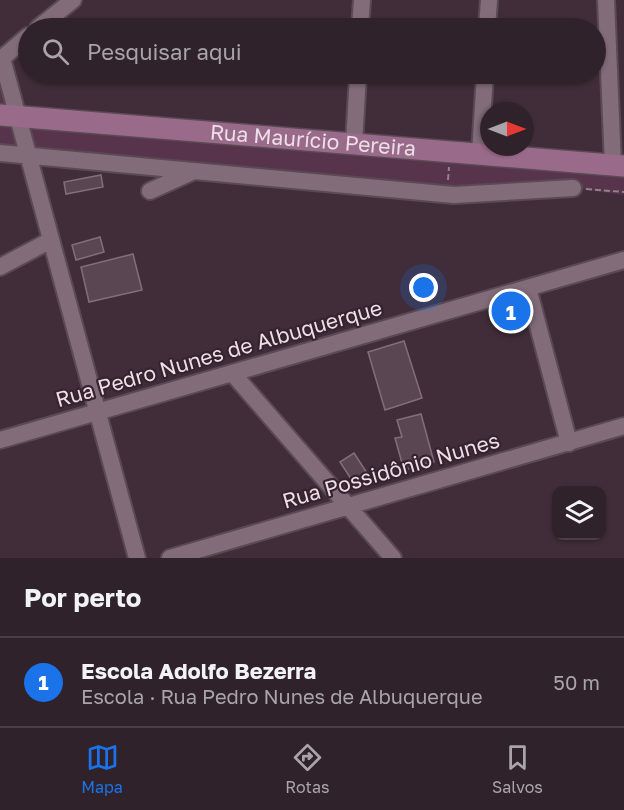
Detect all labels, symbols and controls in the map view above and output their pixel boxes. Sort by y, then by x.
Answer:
search box [18,18,606,84]
icon: search [39,35,72,68]
text: Pesquisar aqui [87,38,242,65]
north arrow [480,102,534,156]
street label: Rua Maurício Pereira [209,118,417,161]
your location [409,273,438,302]
pin: 1 [492,288,530,334]
street label: Rua Pedro Nunes de Albuquerque [53,294,385,412]
street label: Rua Possidônio Nunes [279,427,502,513]
map controls [552,486,606,540]
button: layers [552,486,606,540]
text: Por perto [24,582,141,613]
text: Escola Adolfo Bezerra [81,657,316,684]
text: 1 [38,670,49,694]
text: 50 m [553,670,600,694]
text: Escola · Rua Pedro Nunes de Albuquerque [81,684,483,708]
tab: Mapa [81,741,123,797]
tab: Rotas [285,741,330,797]
tab: Salvos [492,741,543,797]

